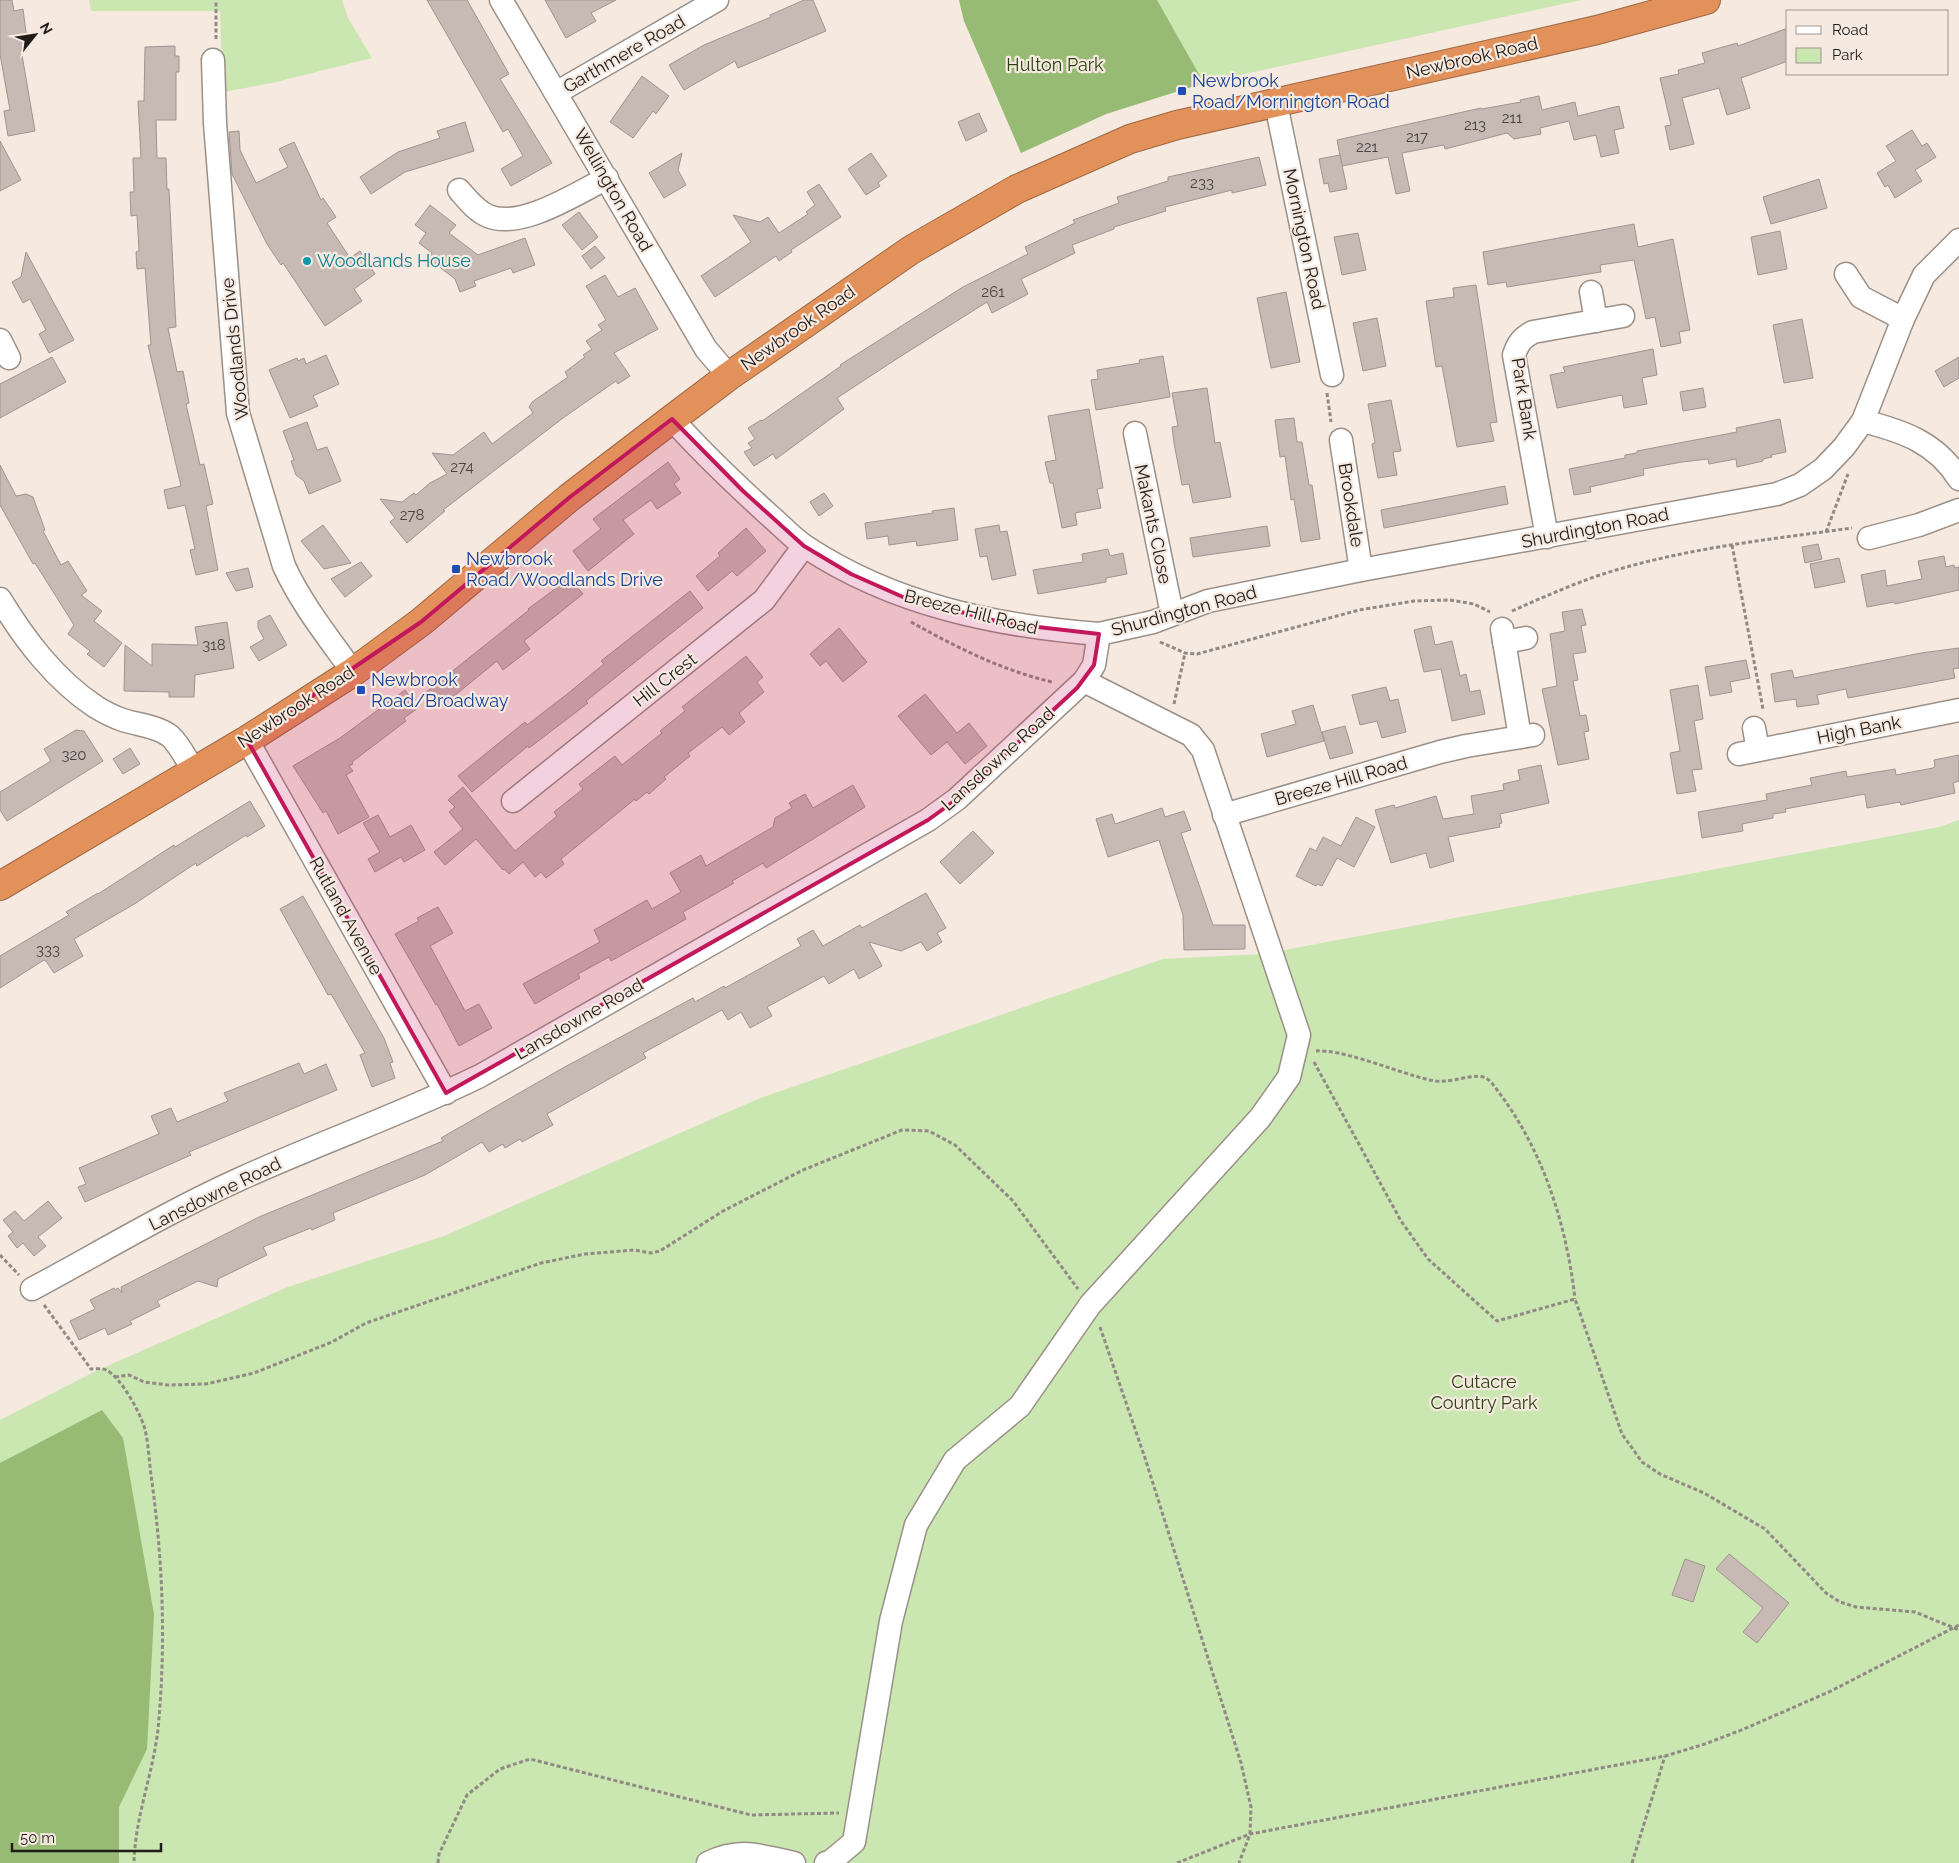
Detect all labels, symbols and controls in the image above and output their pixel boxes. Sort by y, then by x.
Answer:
north arrow [10,10,60,60]
street label: Garthmere Road [559,10,688,97]
legend [1786,10,1949,75]
text: N [37,20,56,37]
text: Road [1832,21,1868,39]
street label: Newbrook Road [1404,32,1540,83]
text: Park [1832,46,1863,64]
park label: Hulton Park [1006,54,1104,75]
place label: Newbrook Road/Mornington Road [1192,70,1390,112]
marker: Newbrook Road/Mornington Road [1176,85,1188,97]
house number: 211 [1502,109,1523,127]
house number: 213 [1464,116,1486,134]
street label: Wellington Road [570,125,657,255]
house number: 217 [1406,128,1428,146]
house number: 221 [1356,138,1379,156]
street label: Mornington Road [1279,167,1330,311]
house number: 233 [1190,174,1214,192]
place label: Woodlands House [317,250,471,271]
marker: Woodlands House [301,255,313,267]
street label: Woodlands Drive [217,276,252,421]
street label: Newbrook Road [737,280,859,375]
house number: 261 [981,283,1005,301]
street label: Park Bank [1508,356,1541,442]
house number: 274 [450,458,474,476]
street label: Brookdale [1334,461,1369,549]
street label: Makants Close [1131,462,1177,586]
street label: Shurdington Road [1519,503,1670,552]
house number: 278 [400,506,424,524]
place label: Newbrook Road/Woodlands Drive [466,548,663,590]
marker: Newbrook Road/Woodlands Drive [450,563,462,575]
street label: Shurdington Road [1109,581,1259,640]
street label: Breeze Hill Road [902,585,1040,638]
house number: 318 [202,636,226,654]
street label: Hill Crest [629,648,701,711]
street label: Newbrook Road [234,661,358,752]
place label: Newbrook Road/Broadway [371,669,509,711]
marker: Newbrook Road/Broadway [355,684,367,696]
street label: Lansdowne Road [937,702,1058,815]
street label: High Bank [1815,711,1903,748]
house number: 320 [61,746,87,764]
street label: Breeze Hill Road [1272,752,1410,810]
street label: Rutland Avenue [305,853,388,979]
house number: 333 [36,941,60,959]
street label: Lansdowne Road [511,973,647,1064]
street label: Lansdowne Road [145,1152,284,1235]
park label: Cutacre Country Park [1430,1371,1538,1413]
scale bar [12,1820,161,1852]
text: 50 m [20,1829,55,1847]

